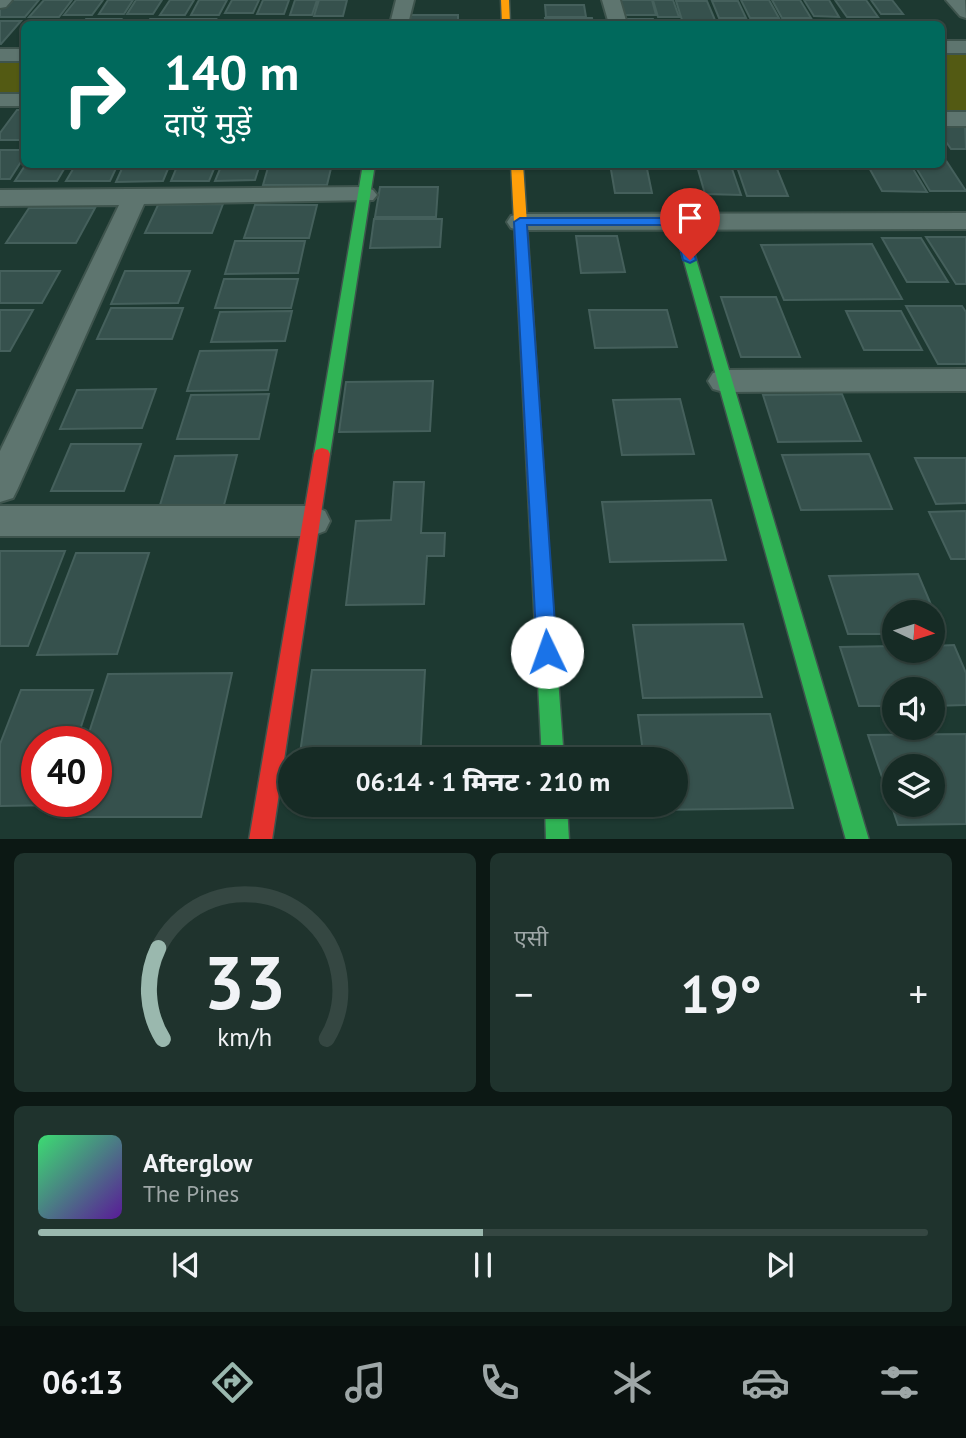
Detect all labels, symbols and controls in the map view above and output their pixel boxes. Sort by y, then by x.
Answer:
text: 140 m [164,40,299,104]
icon: right [49,49,140,140]
text: दाएँ मुड़ें [164,102,252,144]
pin [660,188,720,260]
icon: arrive [671,199,709,237]
north arrow [882,600,945,663]
map controls [882,600,945,817]
position arrow [510,615,584,689]
button: sound [882,677,945,740]
speed limit sign: 40 [21,726,112,817]
button: layers [882,754,945,817]
text: 06:14 · 1 मिनट · 210 m [356,765,610,798]
text: एसी [514,923,548,952]
text: 33 [204,935,286,1029]
text: 19° [680,960,762,1027]
text: − [514,969,533,1018]
text: + [909,969,928,1018]
text: km/h [218,1020,272,1052]
text: Afterglow [143,1146,252,1179]
text: The Pines [143,1179,239,1208]
icon: previous [167,1246,205,1284]
icon: pause [464,1246,502,1284]
icon: next [761,1246,799,1284]
icon: directions [208,1358,257,1407]
icon: music [341,1358,390,1407]
icon: phone [475,1358,524,1407]
icon: climate [608,1358,657,1407]
icon: car [741,1358,790,1407]
icon: filters [875,1358,924,1407]
text: 06:13 [42,1361,123,1403]

